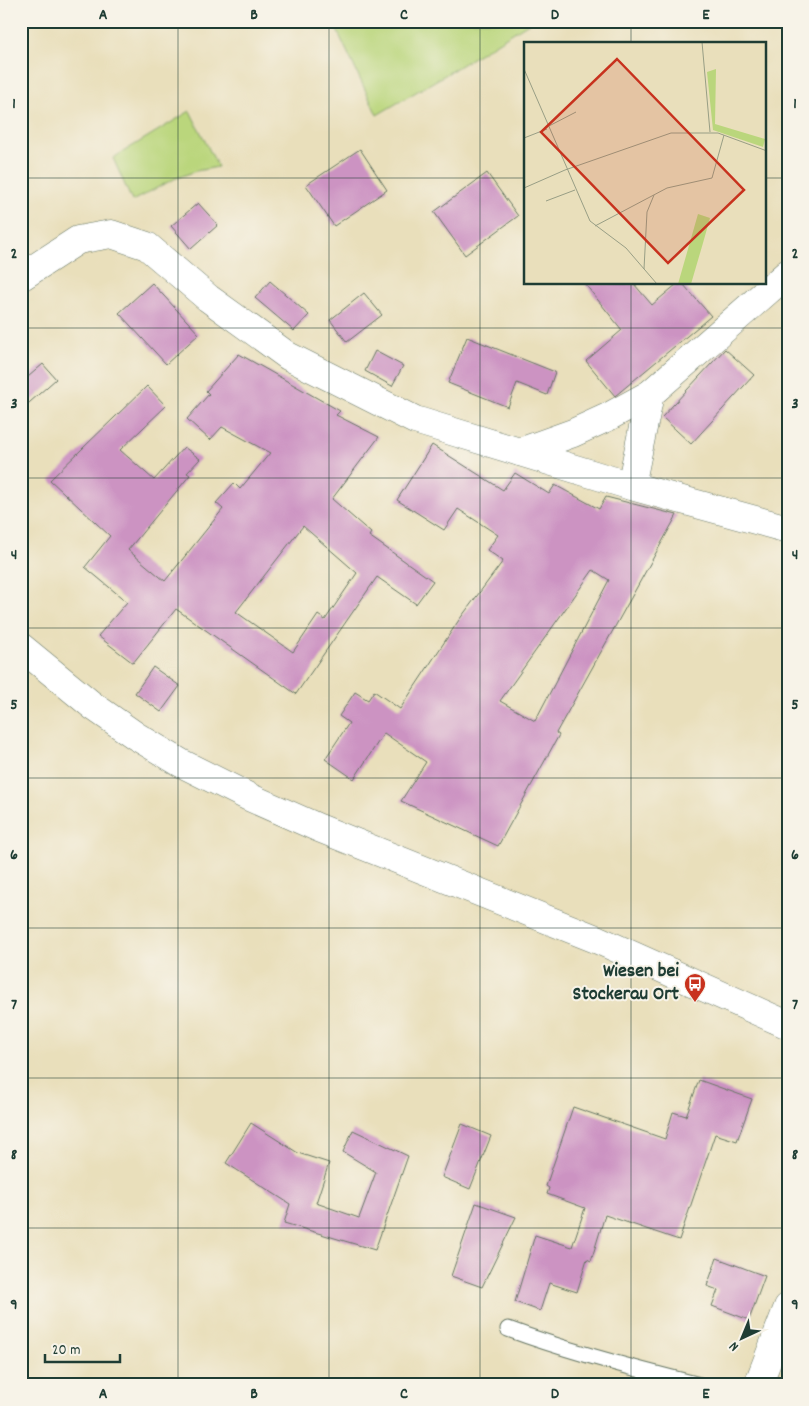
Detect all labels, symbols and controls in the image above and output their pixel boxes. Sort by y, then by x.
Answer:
text: A [99,4,108,27]
text: B [250,4,258,27]
text: C [400,4,408,27]
text: D [551,4,560,27]
text: E [702,4,710,27]
inset map [524,42,766,285]
text: 1 [12,93,16,116]
text: 1 [793,93,797,116]
text: 2 [11,243,18,266]
text: 2 [792,243,799,266]
text: 3 [10,393,18,416]
text: 3 [791,393,799,416]
text: 4 [11,544,17,567]
text: 4 [792,544,798,567]
text: 5 [10,694,18,717]
text: 5 [791,694,799,717]
text: 6 [10,844,18,867]
text: 6 [791,844,799,867]
place label: Wiesen bei Stockerau Ort [573,958,680,1009]
bus stop icon: Wiesen bei Stockerau Ort [683,972,707,1003]
text: 7 [11,994,17,1017]
text: 7 [792,994,798,1017]
text: 8 [11,1144,18,1167]
text: 8 [792,1144,799,1167]
text: 9 [10,1294,18,1317]
text: 9 [791,1294,799,1317]
north arrow [716,1314,766,1364]
scale bar [45,1331,120,1363]
text: N [725,1336,744,1356]
text: 20 m [52,1340,80,1362]
text: A [99,1383,108,1406]
text: B [250,1383,258,1406]
text: C [400,1383,408,1406]
text: D [551,1383,560,1406]
text: E [702,1383,710,1406]

